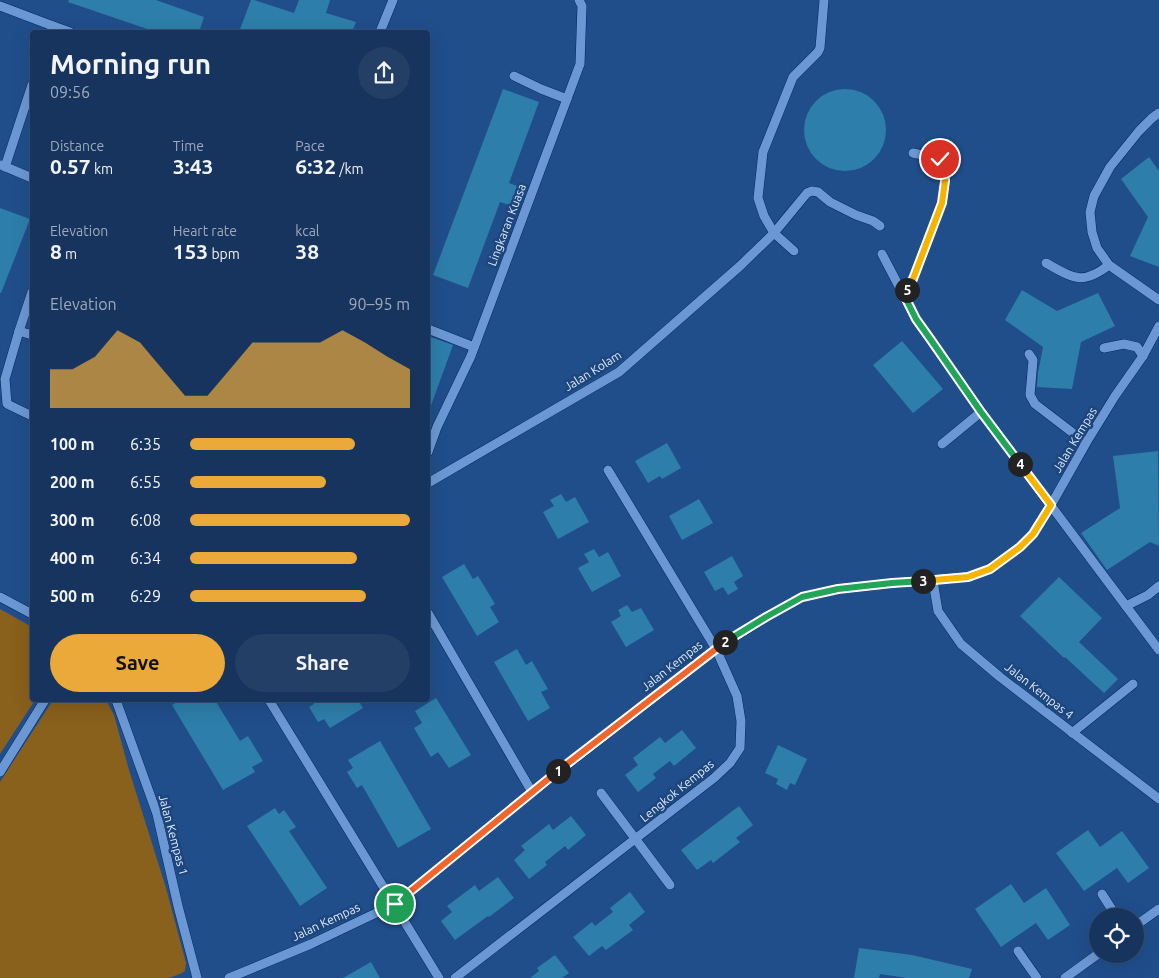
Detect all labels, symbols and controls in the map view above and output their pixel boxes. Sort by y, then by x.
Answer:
button: share [358,47,410,99]
text: Morning run [50,48,211,79]
text: 09:56 [50,83,90,101]
text: Distance [50,138,104,154]
text: Time [173,138,204,154]
text: Pace [295,138,325,154]
pin [919,138,961,180]
icon: check [926,145,954,173]
text: 0.57 [50,154,91,178]
text: 3:43 [173,154,213,178]
text: 6:32 [295,154,336,178]
text: km [91,161,113,177]
text: /km [336,161,364,177]
street label: Lingkaran Kuasa [485,182,528,268]
text: Elevation [50,223,108,239]
text: Heart rate [173,223,237,239]
text: kcal [295,223,320,239]
text: 8 [50,239,62,263]
text: 153 [173,239,208,263]
text: 38 [295,239,319,263]
text: m [62,246,77,262]
text: bpm [208,246,240,262]
pin: 5 [894,278,920,302]
text: 5 [904,282,911,298]
text: Elevation [50,295,117,313]
text: 90–95 m [348,295,410,313]
street label: Jalan Kolam [562,348,624,393]
street label: Jalan Kempas [1050,405,1099,475]
text: 100 m [50,435,95,453]
text: 6:35 [130,435,161,453]
pin: 4 [1008,452,1032,476]
text: 4 [1017,456,1024,472]
text: 200 m [50,473,95,491]
text: 6:55 [130,473,161,491]
text: 300 m [50,511,95,529]
text: 6:08 [130,511,161,529]
text: 400 m [50,549,95,567]
text: 6:34 [130,549,161,567]
pin: 3 [910,568,936,594]
text: 3 [920,573,927,589]
text: 500 m [50,587,95,605]
text: 6:29 [130,587,161,605]
pin: 2 [712,630,738,654]
button: Save [50,634,225,692]
button: Share [235,634,410,692]
text: 2 [722,634,729,650]
street label: Jalan Kempas [639,638,705,693]
street label: Jalan Kempas 4 [1003,660,1076,721]
street label: Lengkok Kempas [637,757,716,824]
pin: 1 [546,758,570,784]
text: 1 [555,763,562,779]
street label: Jalan Kempas 1 [156,793,191,877]
pin [374,883,416,925]
icon: arrive [381,890,409,918]
street label: Jalan Kempas [290,900,362,943]
map controls [1089,908,1144,963]
button: locate [1089,908,1144,963]

